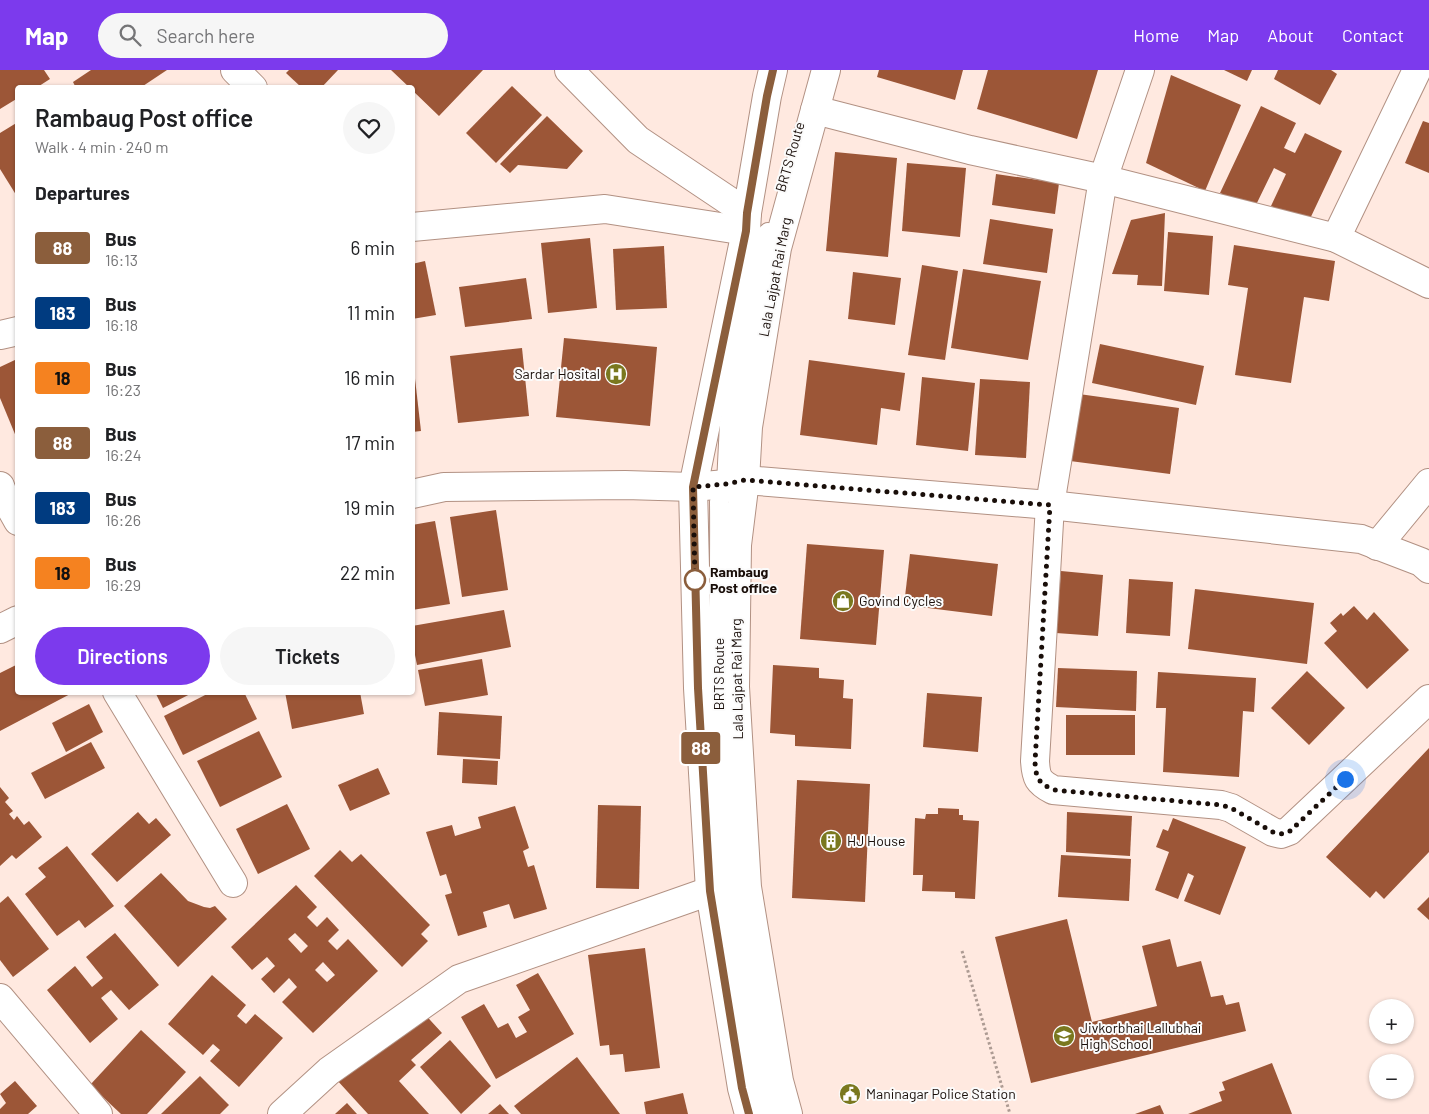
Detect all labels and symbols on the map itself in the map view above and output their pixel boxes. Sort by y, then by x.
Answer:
street label: BRTS Route [771,120,808,194]
street label: Lala Lajpat Rai Marg [755,216,794,338]
hospital icon: Sardar Hosital [604,362,628,386]
place label: Sardar Hosital [514,365,600,382]
place label: Rambaug Post office [710,563,778,596]
marker: Rambaug Post office [684,569,706,591]
shop icon: Govind Cycles [831,589,855,613]
place label: Govind Cycles [859,592,943,609]
street label: Lala Lajpat Rai Marg [727,618,746,740]
street label: BRTS Route [710,638,727,710]
line badge: 88 [678,732,724,764]
your location [1333,767,1358,792]
building icon: HJ House [819,829,843,853]
place label: HJ House [847,832,906,849]
place label: Jivkorbhai Lallubhai High School [1080,1019,1201,1052]
school or university icon: Jivkorbhai Lallubhai High School [1052,1024,1076,1048]
public building icon: Maninagar Police Station [838,1082,862,1106]
place label: Maninagar Police Station [866,1085,1016,1102]

